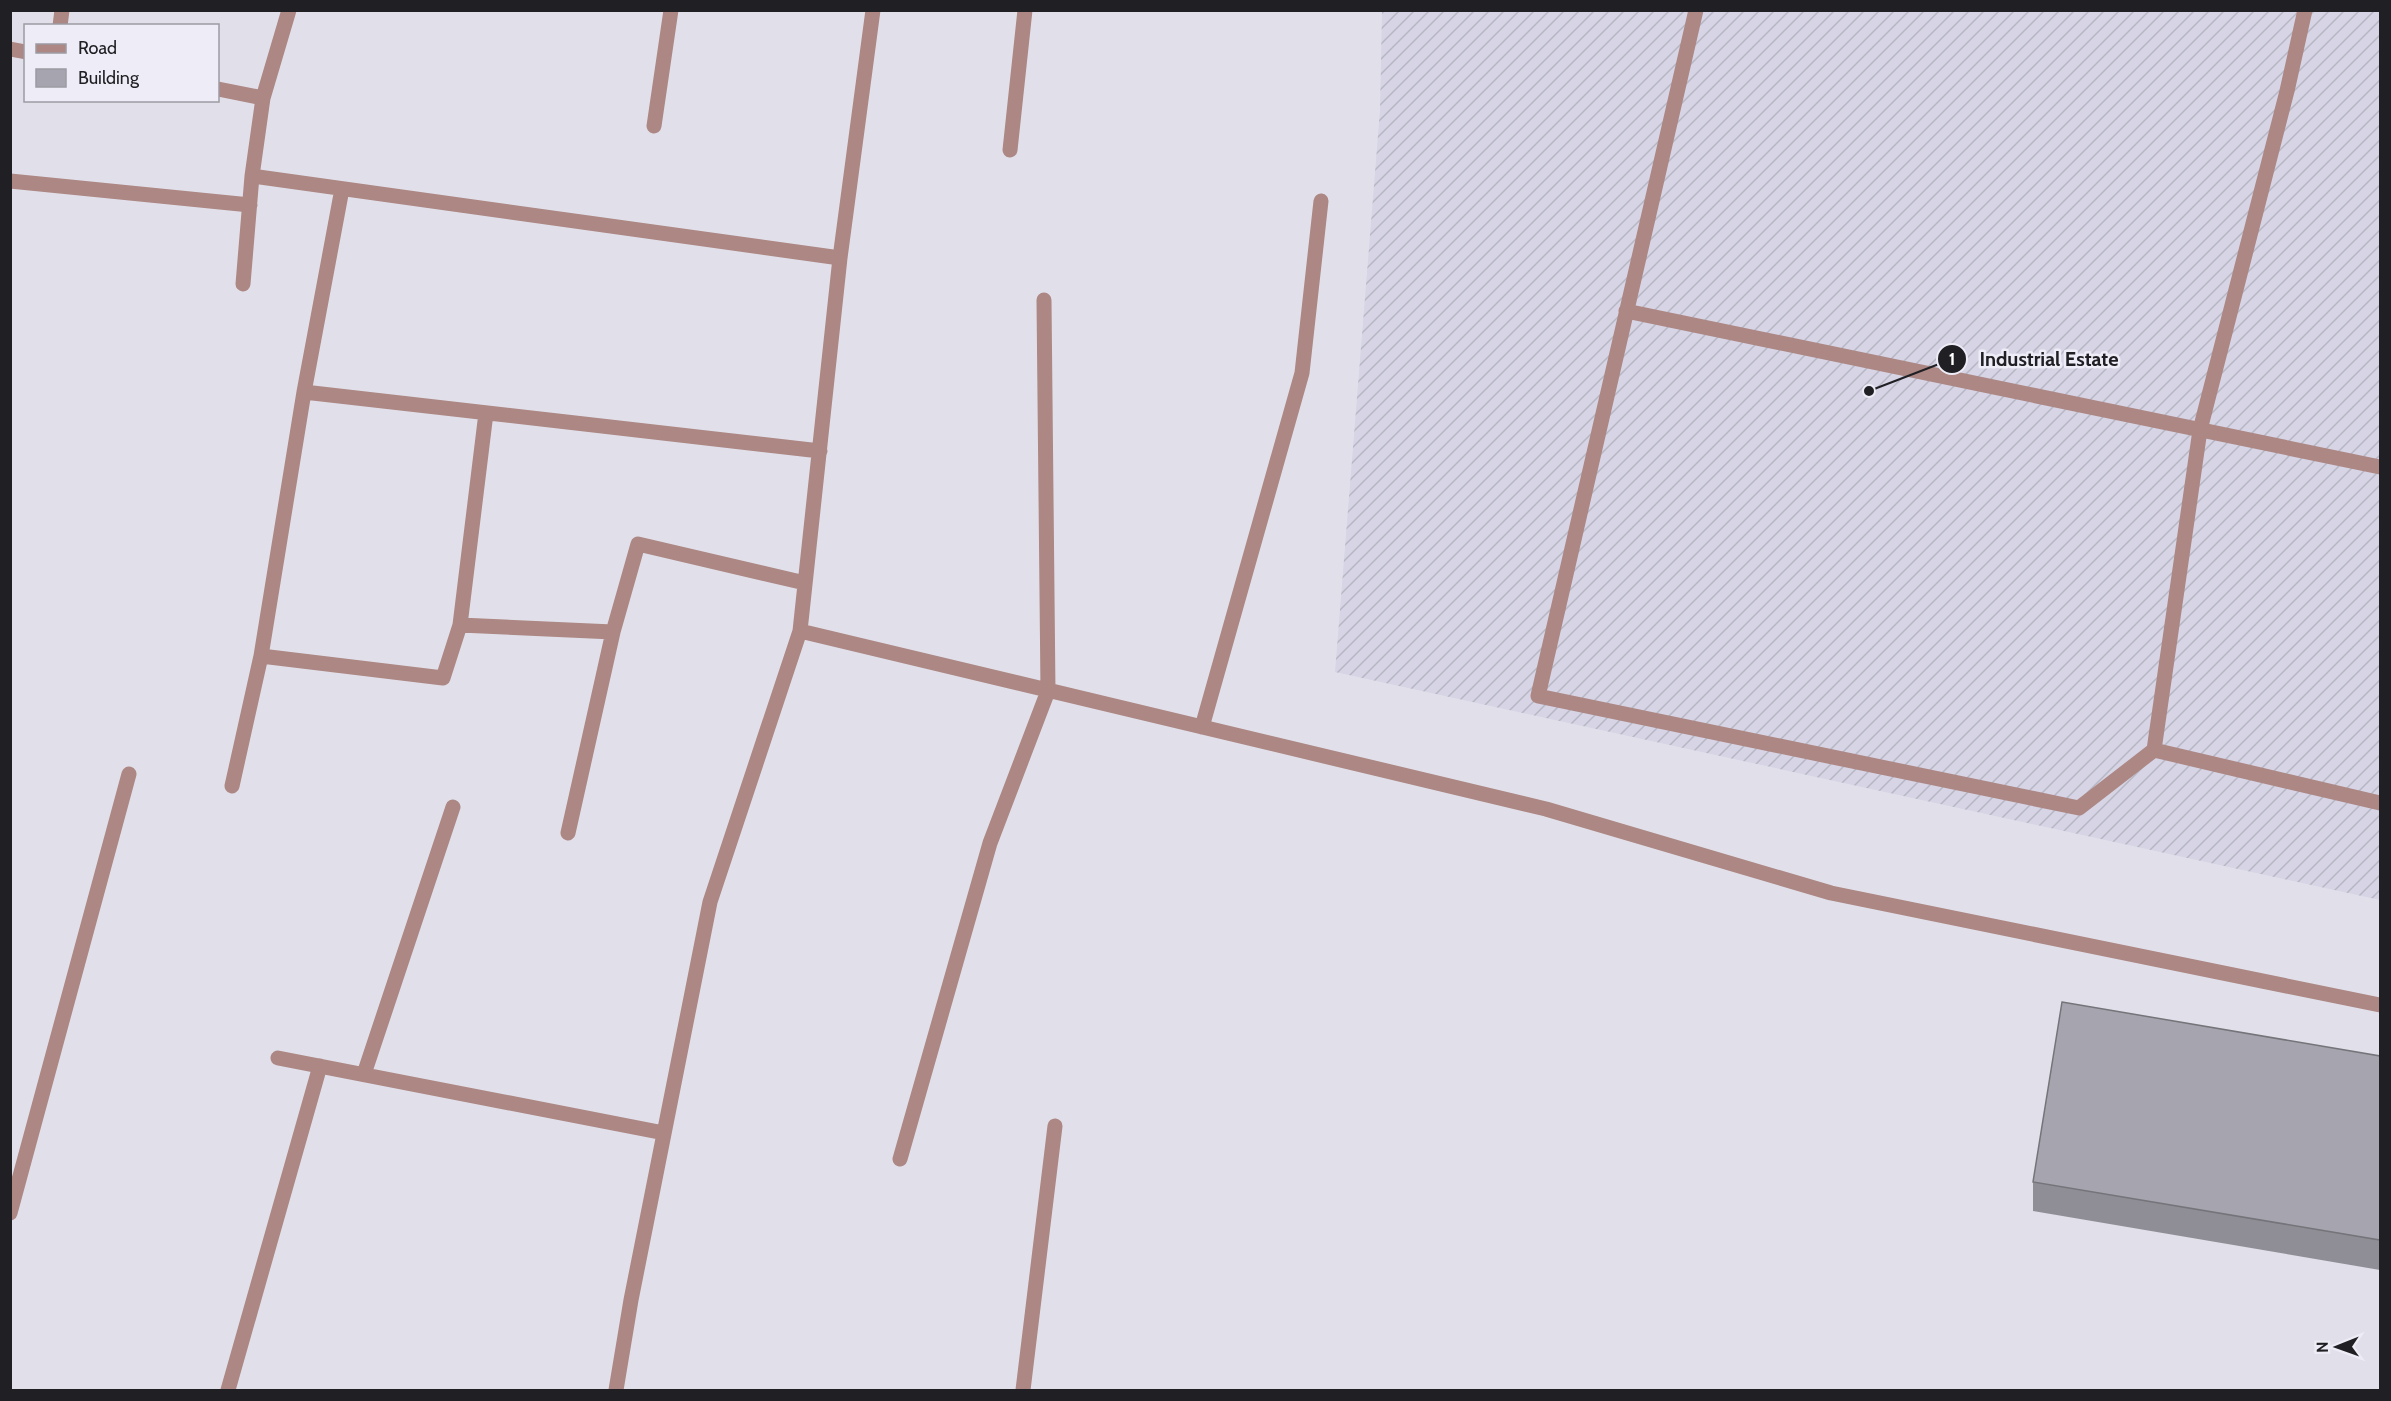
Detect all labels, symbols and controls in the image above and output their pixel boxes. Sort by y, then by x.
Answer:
legend [24,24,219,102]
text: Road [78,37,117,59]
text: Building [78,67,140,89]
callout: Industrial Estate [1937,340,2130,378]
text: Industrial Estate [1979,347,2119,371]
text: 1 [1949,348,1955,370]
north arrow [2307,1317,2367,1377]
text: N [2313,1341,2332,1353]

